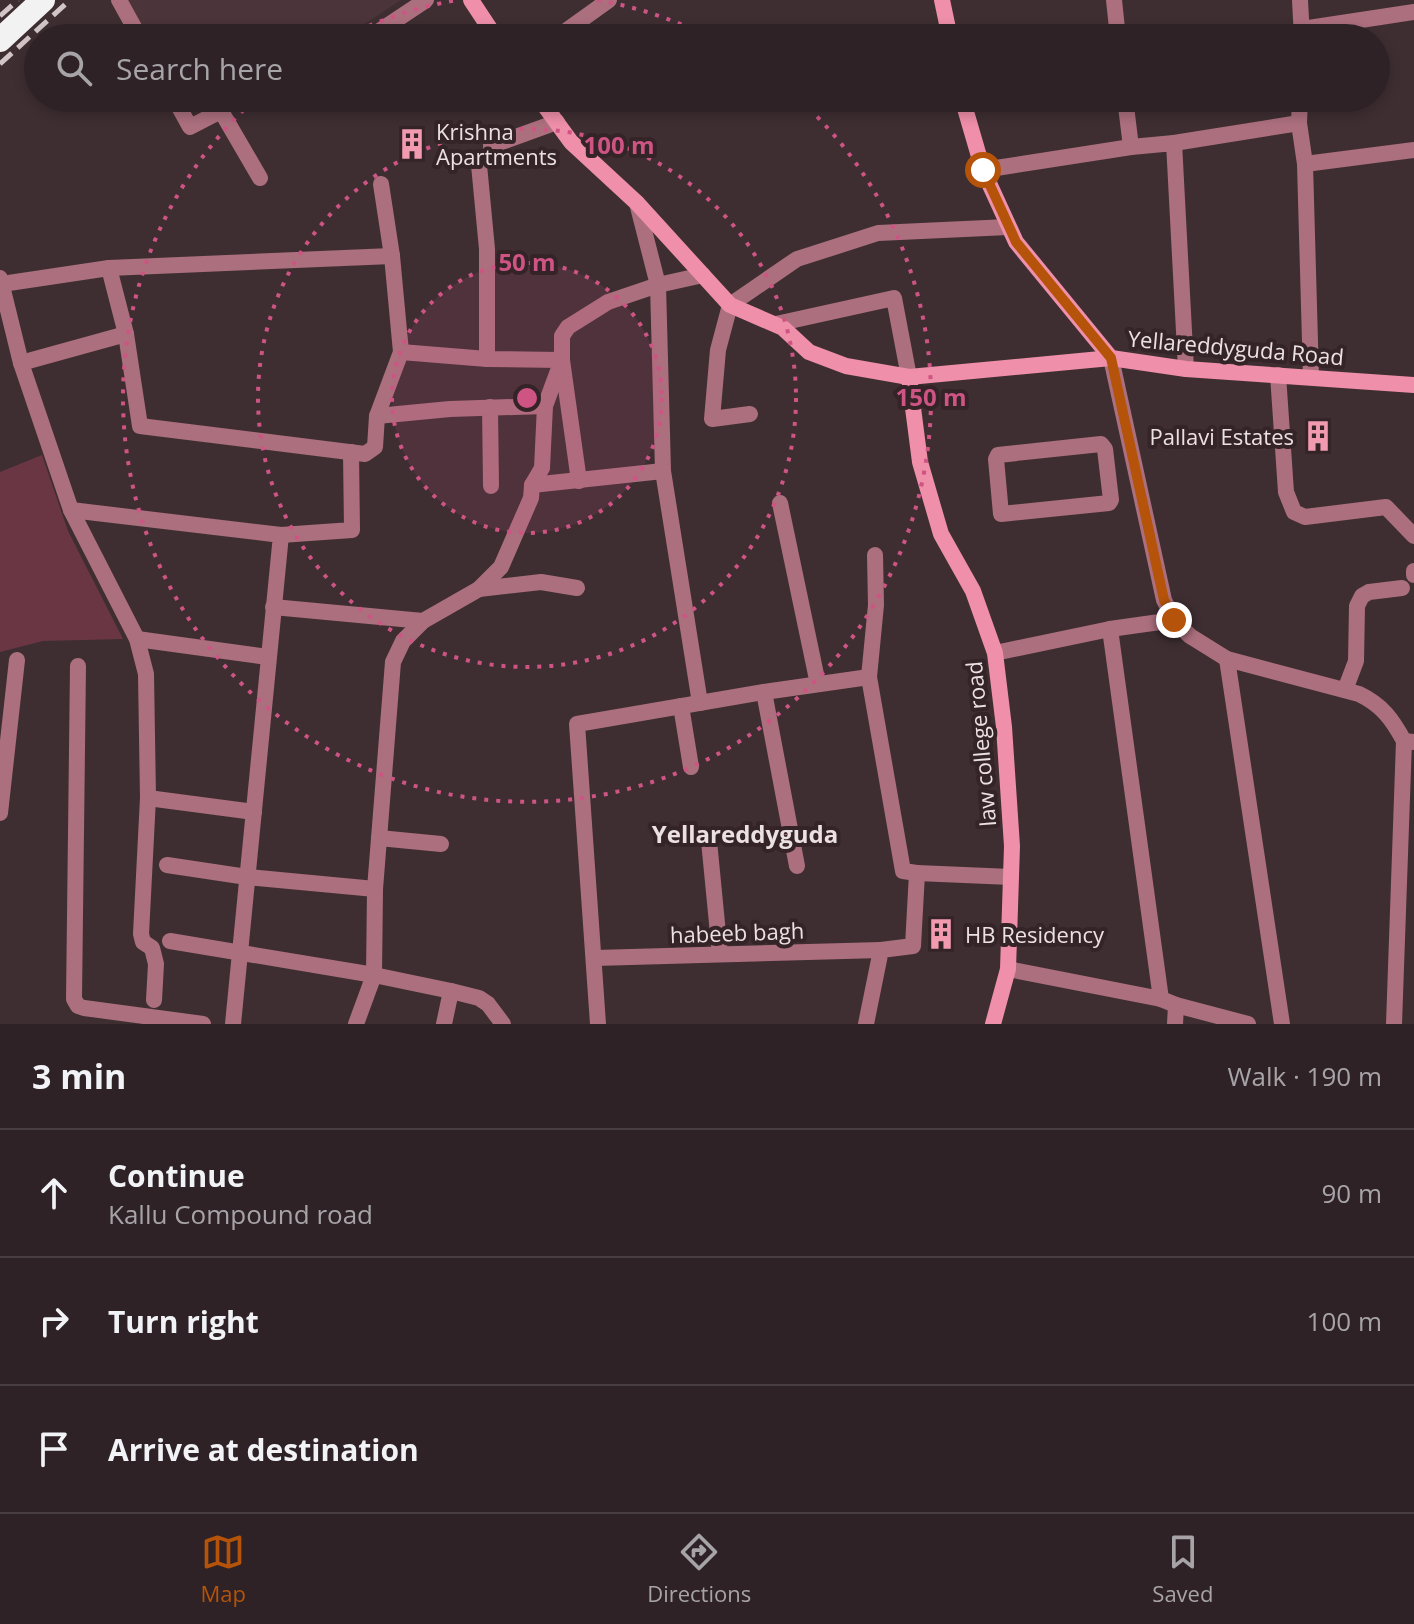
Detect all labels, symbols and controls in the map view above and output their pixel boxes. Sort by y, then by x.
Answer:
search box [24,24,1390,112]
icon: search [52,46,96,90]
text: Search here [116,48,283,89]
place label: Krishna Apartments [436,116,557,171]
building icon: Krishna Apartments [395,127,429,161]
text: 100 m [584,128,654,161]
route start [965,152,1001,188]
text: 50 m [498,245,556,278]
street label: Yellareddyguda Road [1127,323,1345,371]
text: 150 m [896,380,966,413]
centre of rings [513,384,541,412]
building icon: Pallavi Estates [1301,419,1335,453]
place label: Pallavi Estates [1149,421,1294,451]
route end [1156,602,1192,638]
street label: law college road [958,660,1002,828]
district label: Yellareddyguda [652,817,838,850]
street label: habeeb bagh [669,915,805,949]
building icon: HB Residency [924,917,958,951]
place label: HB Residency [965,919,1105,949]
text: 3 min [32,1053,126,1099]
text: Walk · 190 m [1228,1058,1382,1094]
text: Continue [108,1155,245,1196]
icon: ahead [32,1171,76,1215]
text: 90 m [1321,1175,1382,1211]
text: Kallu Compound road [108,1196,373,1232]
icon: right [32,1299,76,1343]
text: Turn right [108,1301,259,1342]
text: 100 m [1307,1303,1382,1339]
icon: arrive [32,1427,76,1471]
text: Arrive at destination [108,1429,419,1470]
tab: Map [201,1530,246,1608]
tab: Directions [647,1530,751,1608]
tab: Saved [1152,1530,1213,1608]

